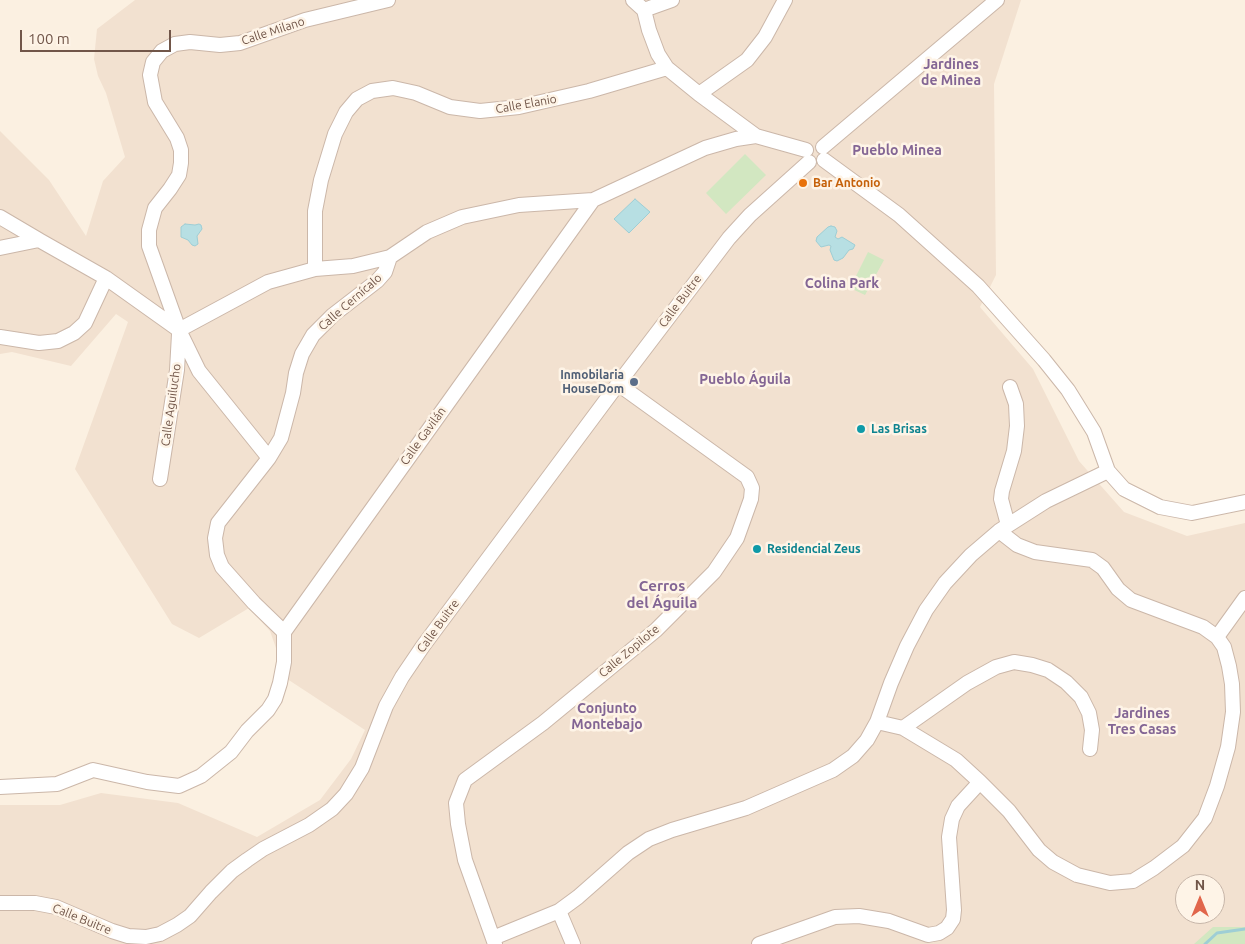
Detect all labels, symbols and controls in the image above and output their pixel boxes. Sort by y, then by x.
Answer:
street label: Calle Milano [240,14,306,48]
scale bar [22,20,174,52]
text: 100 m [28,30,70,47]
district label: Jardines de Minea [921,56,981,88]
street label: Calle Elanio [494,92,558,116]
district label: Pueblo Minea [852,142,942,158]
place label: Bar Antonio [813,176,880,190]
marker: Bar Antonio [797,177,809,189]
street label: Calle Cernícalo [315,271,385,333]
street label: Calle Buitre [655,272,705,330]
district label: Colina Park [805,275,879,291]
street label: Calle Aguilucho [158,363,184,447]
place label: Inmobilaria HouseDom [560,368,624,396]
district label: Pueblo Águila [699,371,791,387]
marker: Inmobilaria HouseDom [628,376,640,388]
street label: Calle Gavilán [397,404,449,468]
place label: Las Brisas [871,422,927,436]
marker: Las Brisas [855,423,867,435]
place label: Residencial Zeus [767,542,861,556]
marker: Residencial Zeus [751,543,763,555]
district label: Cerros del Águila [627,577,697,612]
street label: Calle Buitre [414,597,462,655]
street label: Calle Zopilote [596,622,662,680]
district label: Conjunto Montebajo [571,700,643,732]
district label: Jardines Tres Casas [1108,705,1176,738]
north arrow [1175,874,1225,924]
text: N [1195,877,1205,893]
street label: Calle Buitre [50,901,114,937]

